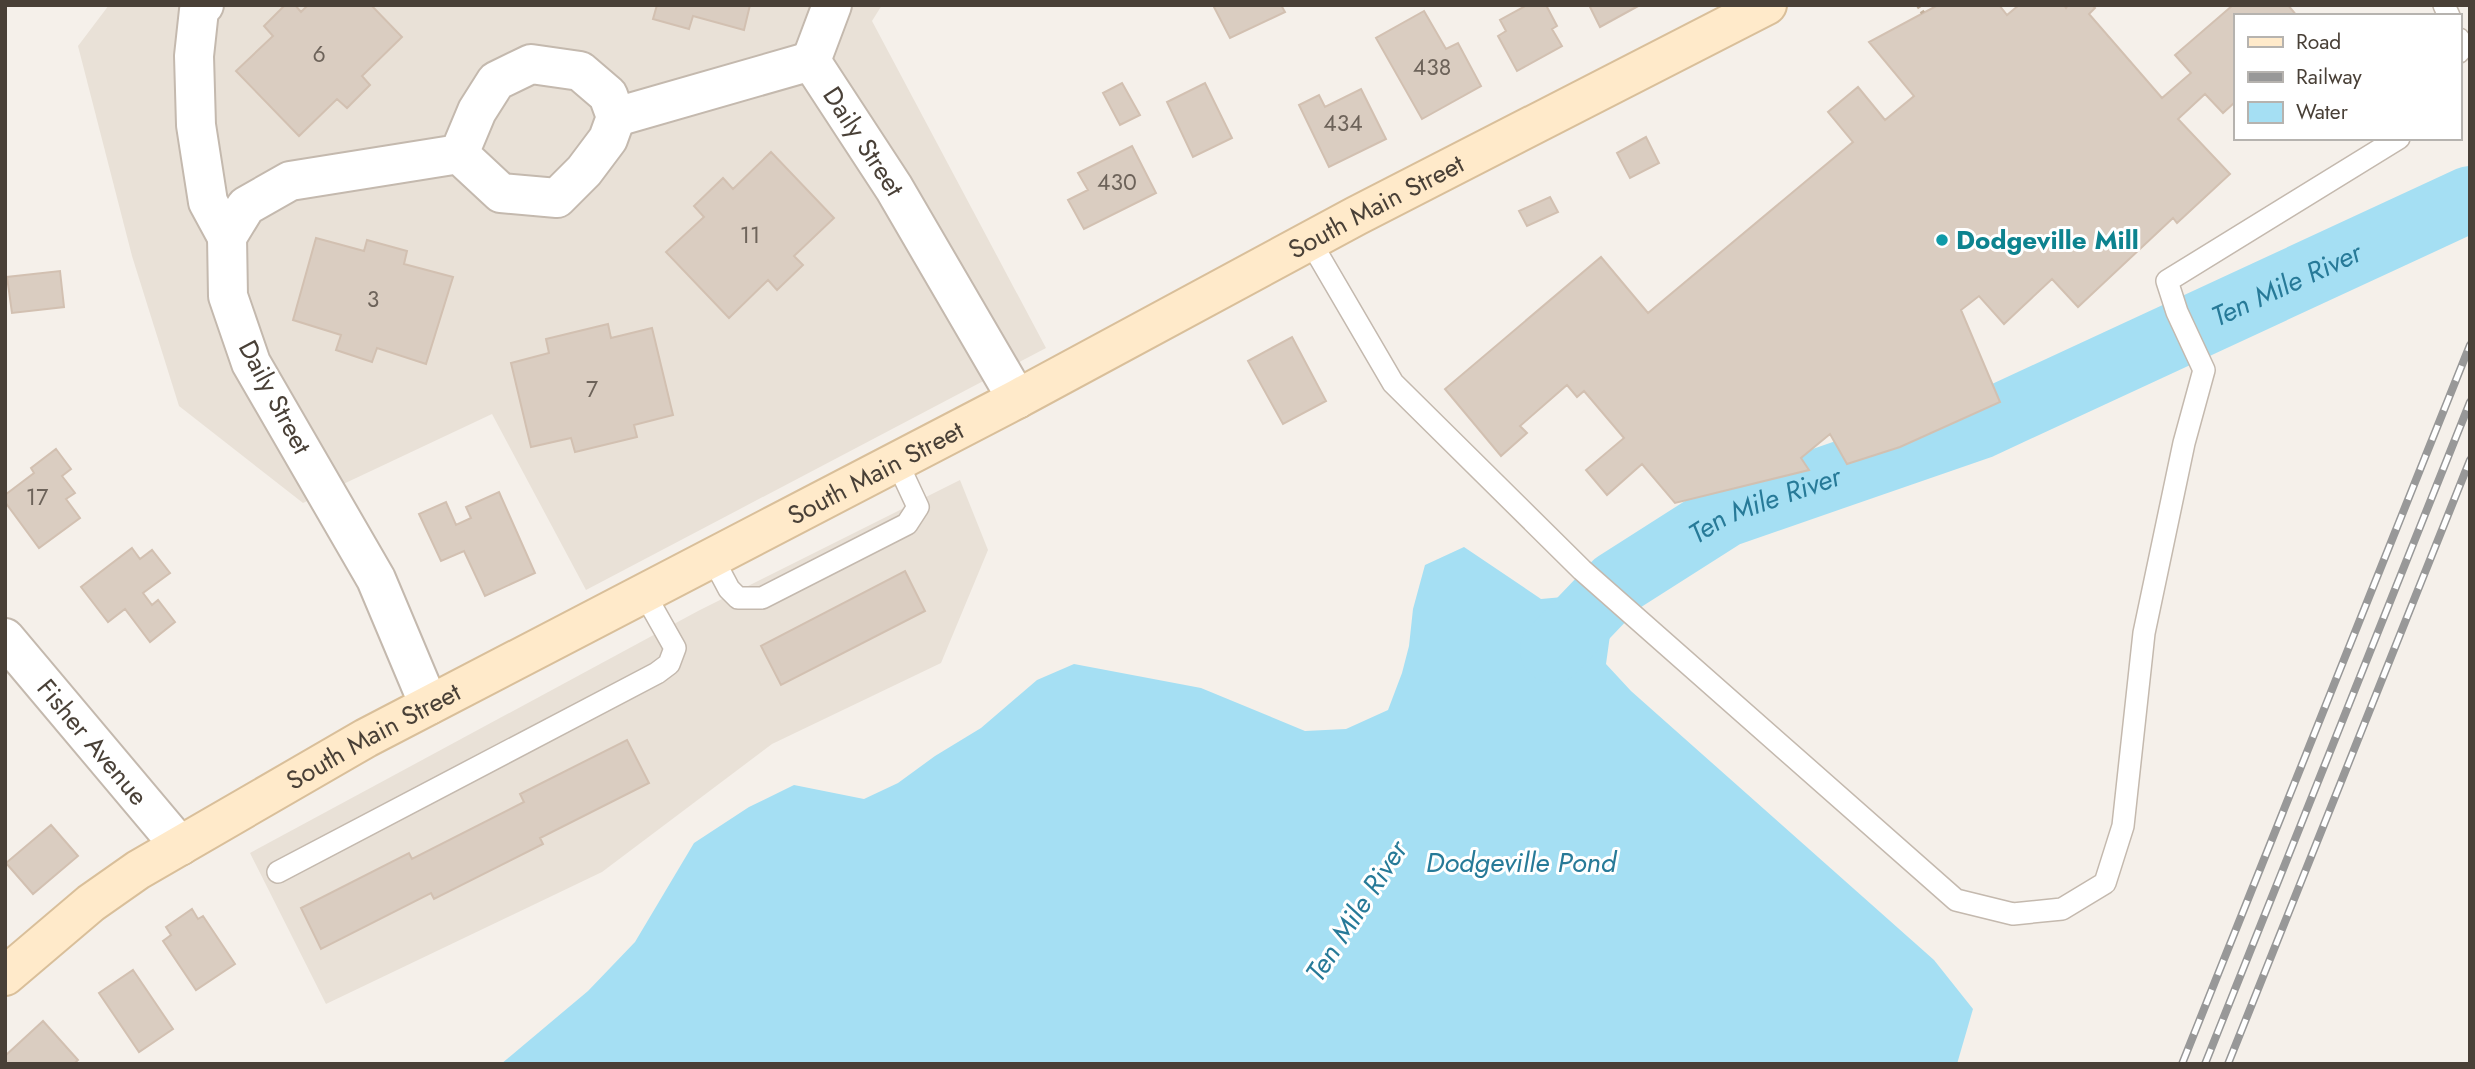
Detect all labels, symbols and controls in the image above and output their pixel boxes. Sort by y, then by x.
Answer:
legend [2234,14,2461,140]
text: Road [2296,27,2341,57]
house number: 6 [312,37,326,71]
house number: 438 [1413,50,1451,84]
text: Railway [2296,62,2362,92]
street label: Daily Street [814,79,914,204]
text: Water [2296,97,2349,127]
house number: 434 [1323,106,1363,140]
street label: South Main Street [1281,144,1471,268]
house number: 430 [1097,165,1137,199]
house number: 11 [740,218,760,252]
place label: Dodgeville Mill [1956,221,2139,259]
water label: Ten Mile River [2205,231,2370,337]
marker: Dodgeville Mill [1934,232,1950,248]
house number: 3 [367,282,379,316]
street label: Daily Street [229,333,321,461]
house number: 7 [586,372,598,406]
street label: South Main Street [781,411,971,534]
water label: Ten Mile River [1680,455,1848,554]
house number: 17 [26,480,48,514]
street label: Fisher Avenue [28,671,157,814]
street label: South Main Street [279,673,468,799]
water label: Ten Mile River [1295,831,1418,990]
water label: Dodgeville Pond [1426,842,1618,883]

